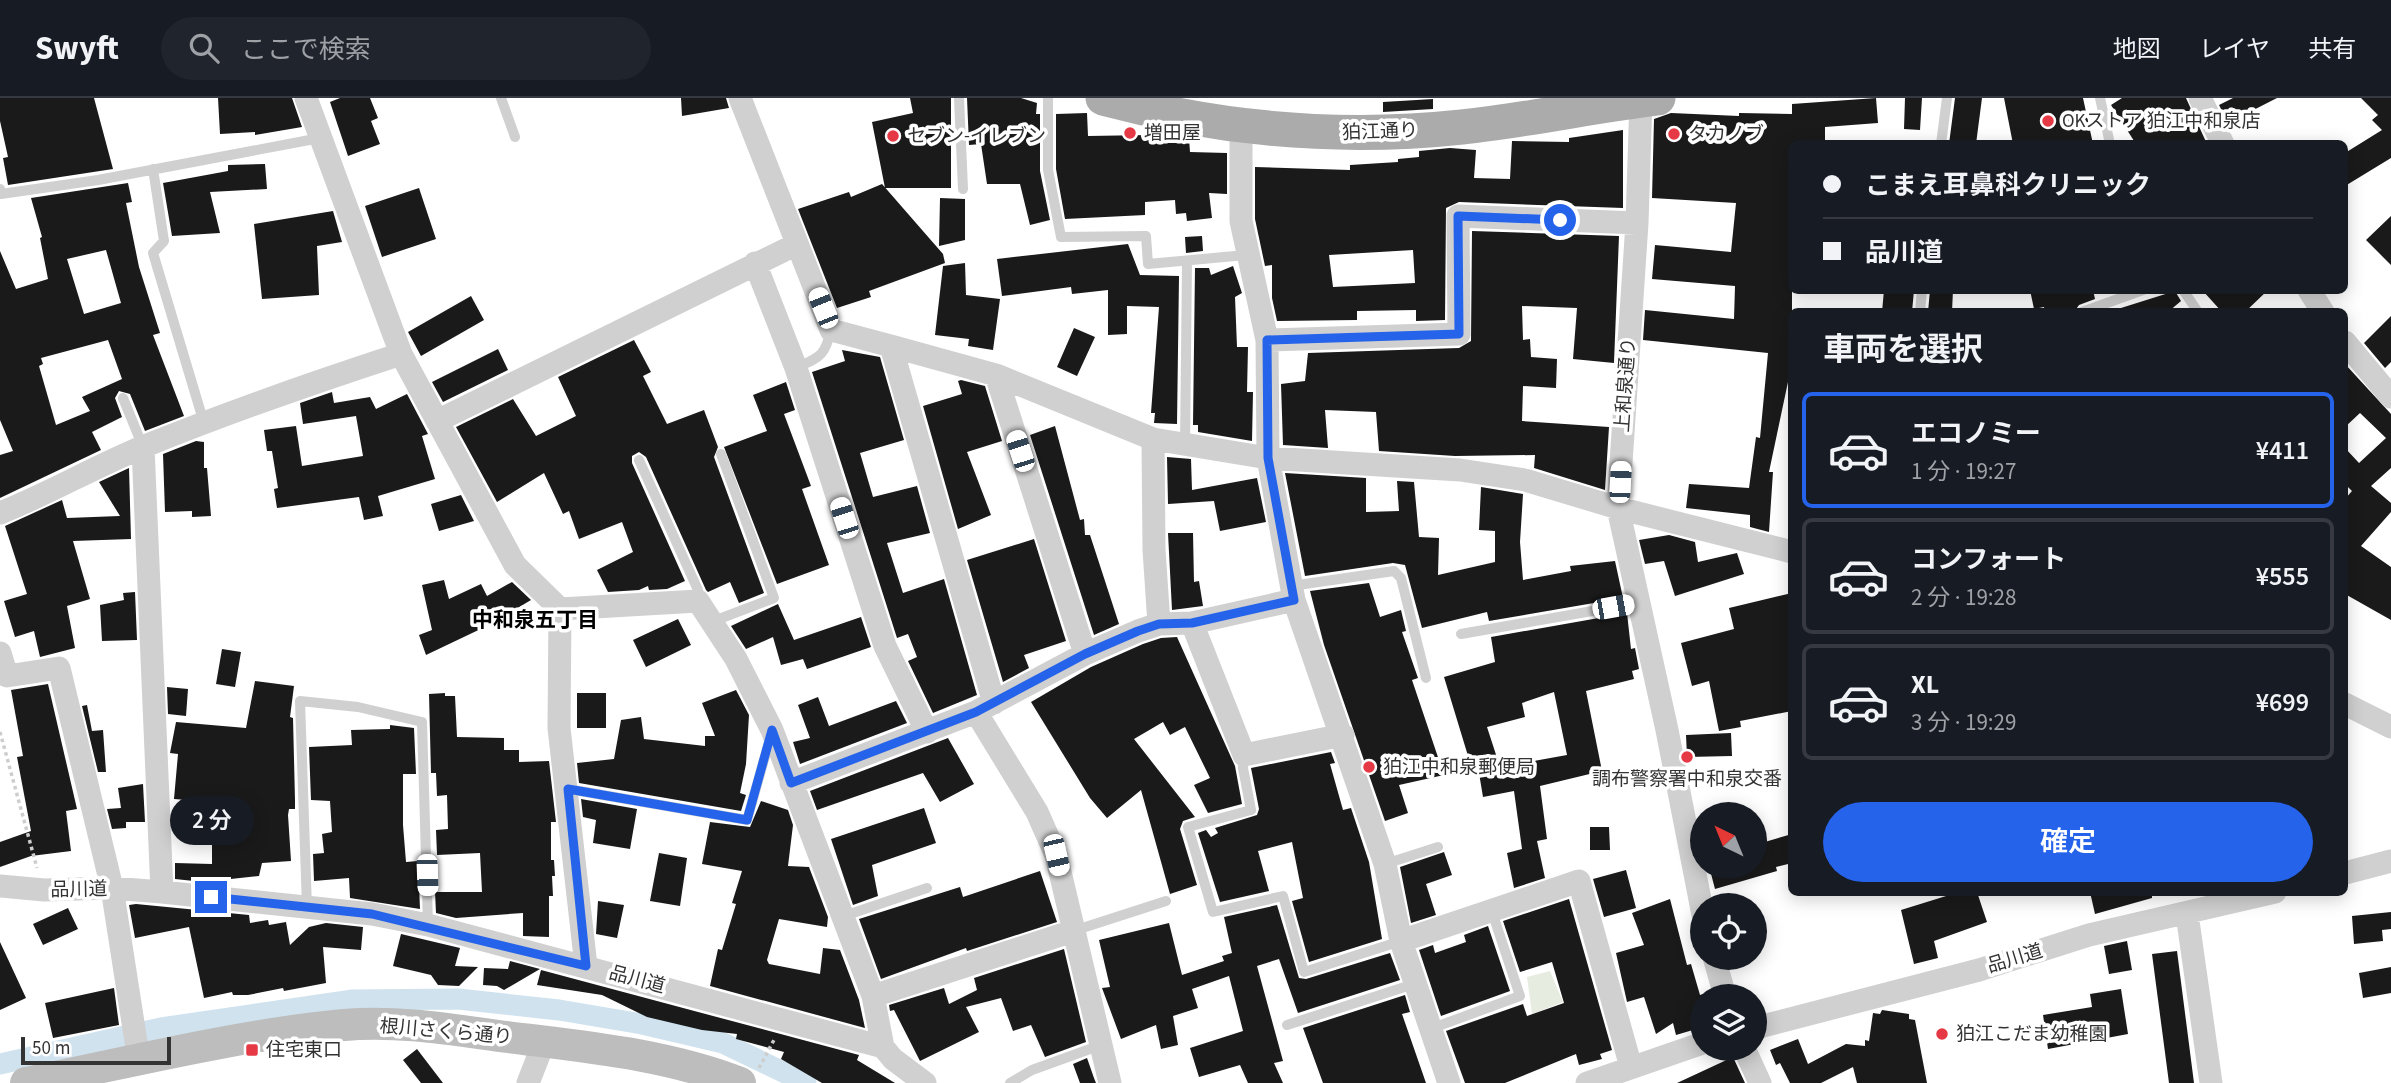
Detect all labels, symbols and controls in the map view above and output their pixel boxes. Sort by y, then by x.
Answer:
search box [161,17,651,80]
text: Swyft [35,25,119,72]
icon: search [185,29,223,67]
text: ここで検索 [241,31,371,68]
text: 地図 [2113,32,2161,67]
text: レイヤ [2199,32,2270,67]
text: 共有 [2308,32,2356,67]
place label: OKストア 狛江中和泉店 [2062,108,2260,135]
marker: OKストア 狛江中和泉店 [2040,113,2056,129]
street label: 狛江通り [1342,117,1418,147]
place label: 増田屋 [1144,120,1201,147]
place label: タカノブ [1688,121,1764,148]
place label: セブン-イレブン [907,123,1046,150]
marker: 増田屋 [1122,125,1138,141]
marker: タカノブ [1666,126,1682,142]
marker: セブン-イレブン [885,128,901,144]
text: こまえ耳鼻科クリニック [1865,167,2151,204]
route start [1544,204,1576,236]
text: 品川道 [1865,234,1943,271]
car [806,285,841,331]
text: 車両を選択 [1823,327,1983,373]
street label: 上和泉通り [1609,337,1643,433]
text: エコノミー [1911,415,2041,452]
icon: car [1827,419,1890,482]
car [1004,428,1037,474]
text: ¥411 [2256,432,2309,469]
text: 1 分 · 19:27 [1911,455,2016,488]
car [1609,460,1632,504]
car [828,495,861,541]
text: コンフォート [1911,541,2066,578]
icon: car [1827,545,1890,608]
text: ¥555 [2256,558,2309,595]
text: 2 分 · 19:28 [1911,581,2016,614]
car [1591,593,1636,621]
district label: 中和泉五丁目 [472,605,598,635]
text: XL [1911,666,1939,703]
icon: car [1827,671,1890,734]
text: ¥699 [2256,684,2309,721]
text: 3 分 · 19:29 [1911,706,2016,739]
marker: 調布警察署中和泉交番 [1679,749,1695,765]
place label: 狛江中和泉郵便局 [1383,754,1535,781]
marker: 狛江中和泉郵便局 [1361,759,1377,775]
place label: 調布警察署中和泉交番 [1592,766,1782,793]
callout: 2 分 [169,796,253,844]
north arrow [1690,802,1768,878]
map controls [1690,802,1767,1061]
button: 確定 [1823,802,2313,882]
text: 2 分 [192,804,232,837]
car [1042,832,1071,878]
car [416,854,439,896]
street label: 品川道 [50,876,108,904]
route end [195,881,227,913]
button: locate [1690,893,1767,970]
street label: 品川道 [1984,938,2046,980]
street label: 品川道 [606,960,668,1000]
button: layers [1690,984,1767,1061]
street label: 根川さくら通り [379,1013,513,1051]
place label: 狛江こだま幼稚園 [1956,1021,2108,1048]
marker: 狛江こだま幼稚園 [1934,1026,1950,1042]
scale bar [21,1034,172,1066]
text: 50 m [32,1035,70,1062]
place label: 住宅東口 [266,1037,342,1064]
marker: 住宅東口 [244,1042,260,1058]

